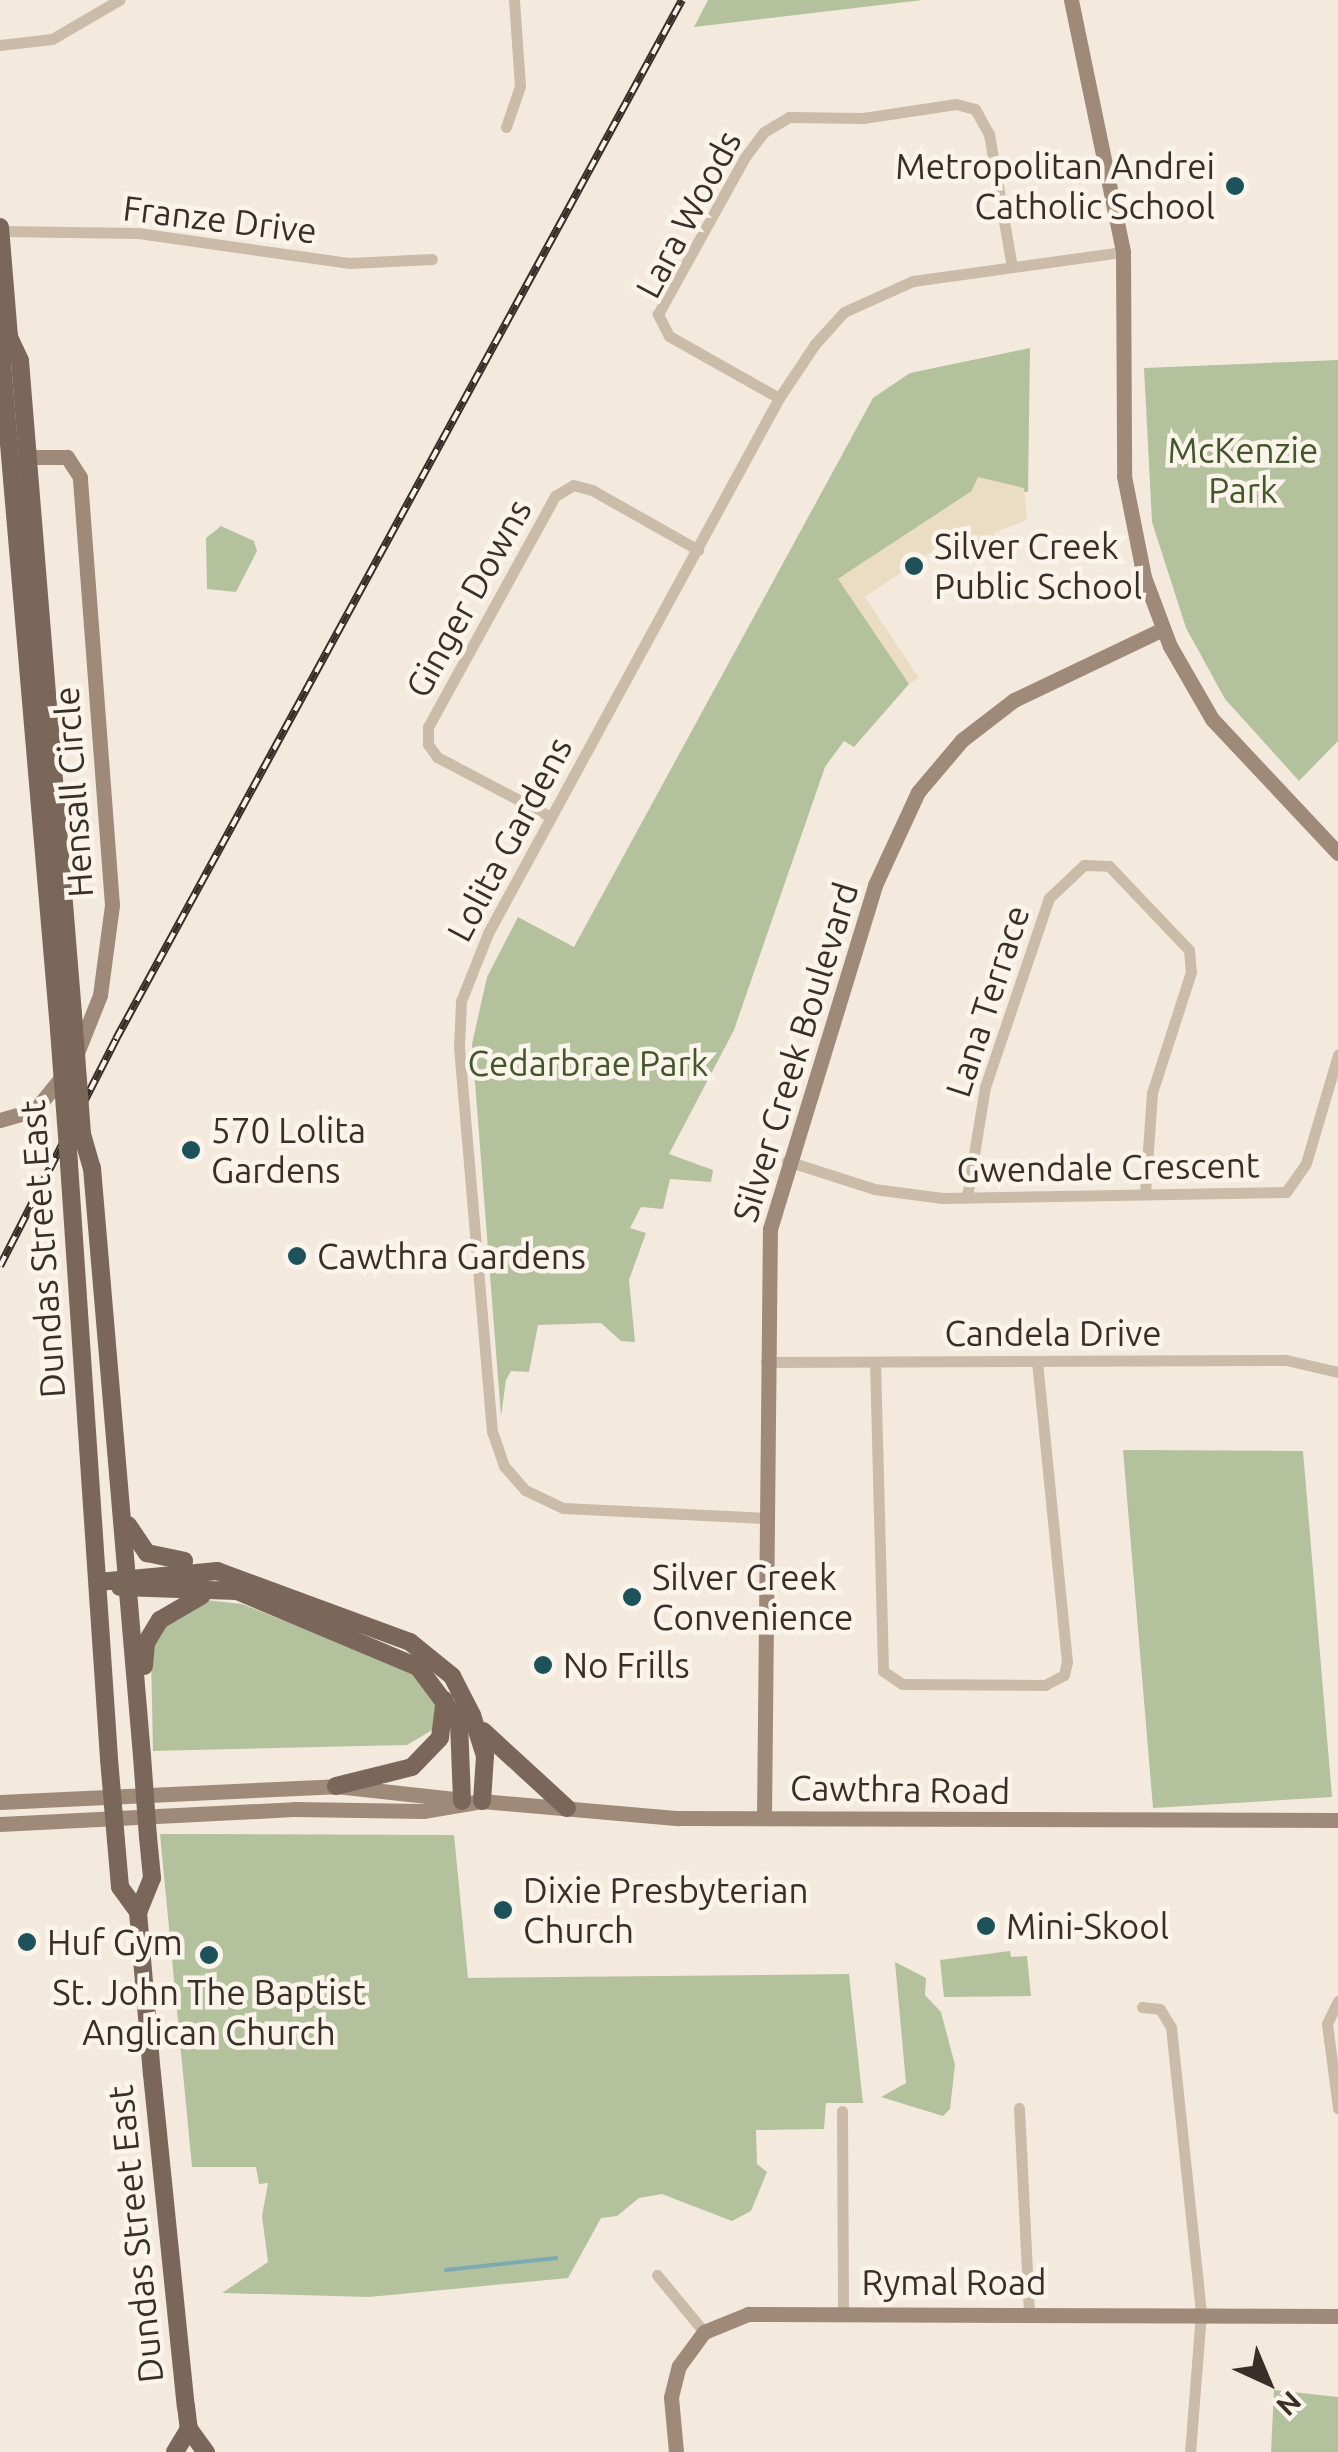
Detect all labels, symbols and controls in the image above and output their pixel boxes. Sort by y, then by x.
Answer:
street label: Lara Woods [626,123,750,305]
place label: Metropolitan Andrei Catholic School [895,145,1215,227]
marker: Metropolitan Andrei Catholic School [1224,175,1246,197]
street label: Franze Drive [121,186,319,252]
park label: McKenzie Park [1168,429,1318,511]
street label: Ginger Downs [396,492,540,704]
place label: Silver Creek Public School [934,525,1142,607]
marker: Silver Creek Public School [903,555,925,577]
street label: Hensall Circle [45,685,101,899]
street label: Lolita Gardens [438,730,580,948]
street label: Silver Creek Boulevard [723,877,867,1227]
street label: Lana Terrace [936,900,1038,1102]
park label: Cedarbrae Park [467,1042,709,1084]
street label: Dundas Street East [11,1099,73,1399]
place label: 570 Lolita Gardens [211,1109,366,1191]
marker: 570 Lolita Gardens [180,1139,202,1161]
street label: Gwendale Crescent [956,1143,1260,1191]
place label: Cawthra Gardens [317,1235,586,1277]
marker: Cawthra Gardens [286,1245,308,1267]
street label: Candela Drive [944,1312,1162,1354]
place label: Silver Creek Convenience [652,1556,853,1638]
marker: Silver Creek Convenience [621,1586,643,1608]
place label: No Frills [563,1644,690,1686]
marker: No Frills [532,1654,554,1676]
street label: Cawthra Road [790,1766,1010,1812]
place label: Dixie Presbyterian Church [523,1869,808,1951]
marker: Dixie Presbyterian Church [492,1899,514,1921]
place label: Mini-Skool [1006,1905,1169,1947]
marker: Mini-Skool [975,1915,997,1937]
place label: Huf Gym [47,1921,183,1963]
marker: Huf Gym [16,1931,38,1953]
marker: St. John The Baptist Anglican Church [198,1944,220,1966]
place label: St. John The Baptist Anglican Church [52,1971,366,2053]
street label: Dundas Street East [99,2083,171,2385]
street label: Rymal Road [862,2261,1046,2303]
north arrow [1218,2332,1318,2432]
text: N [1271,2386,1307,2422]

